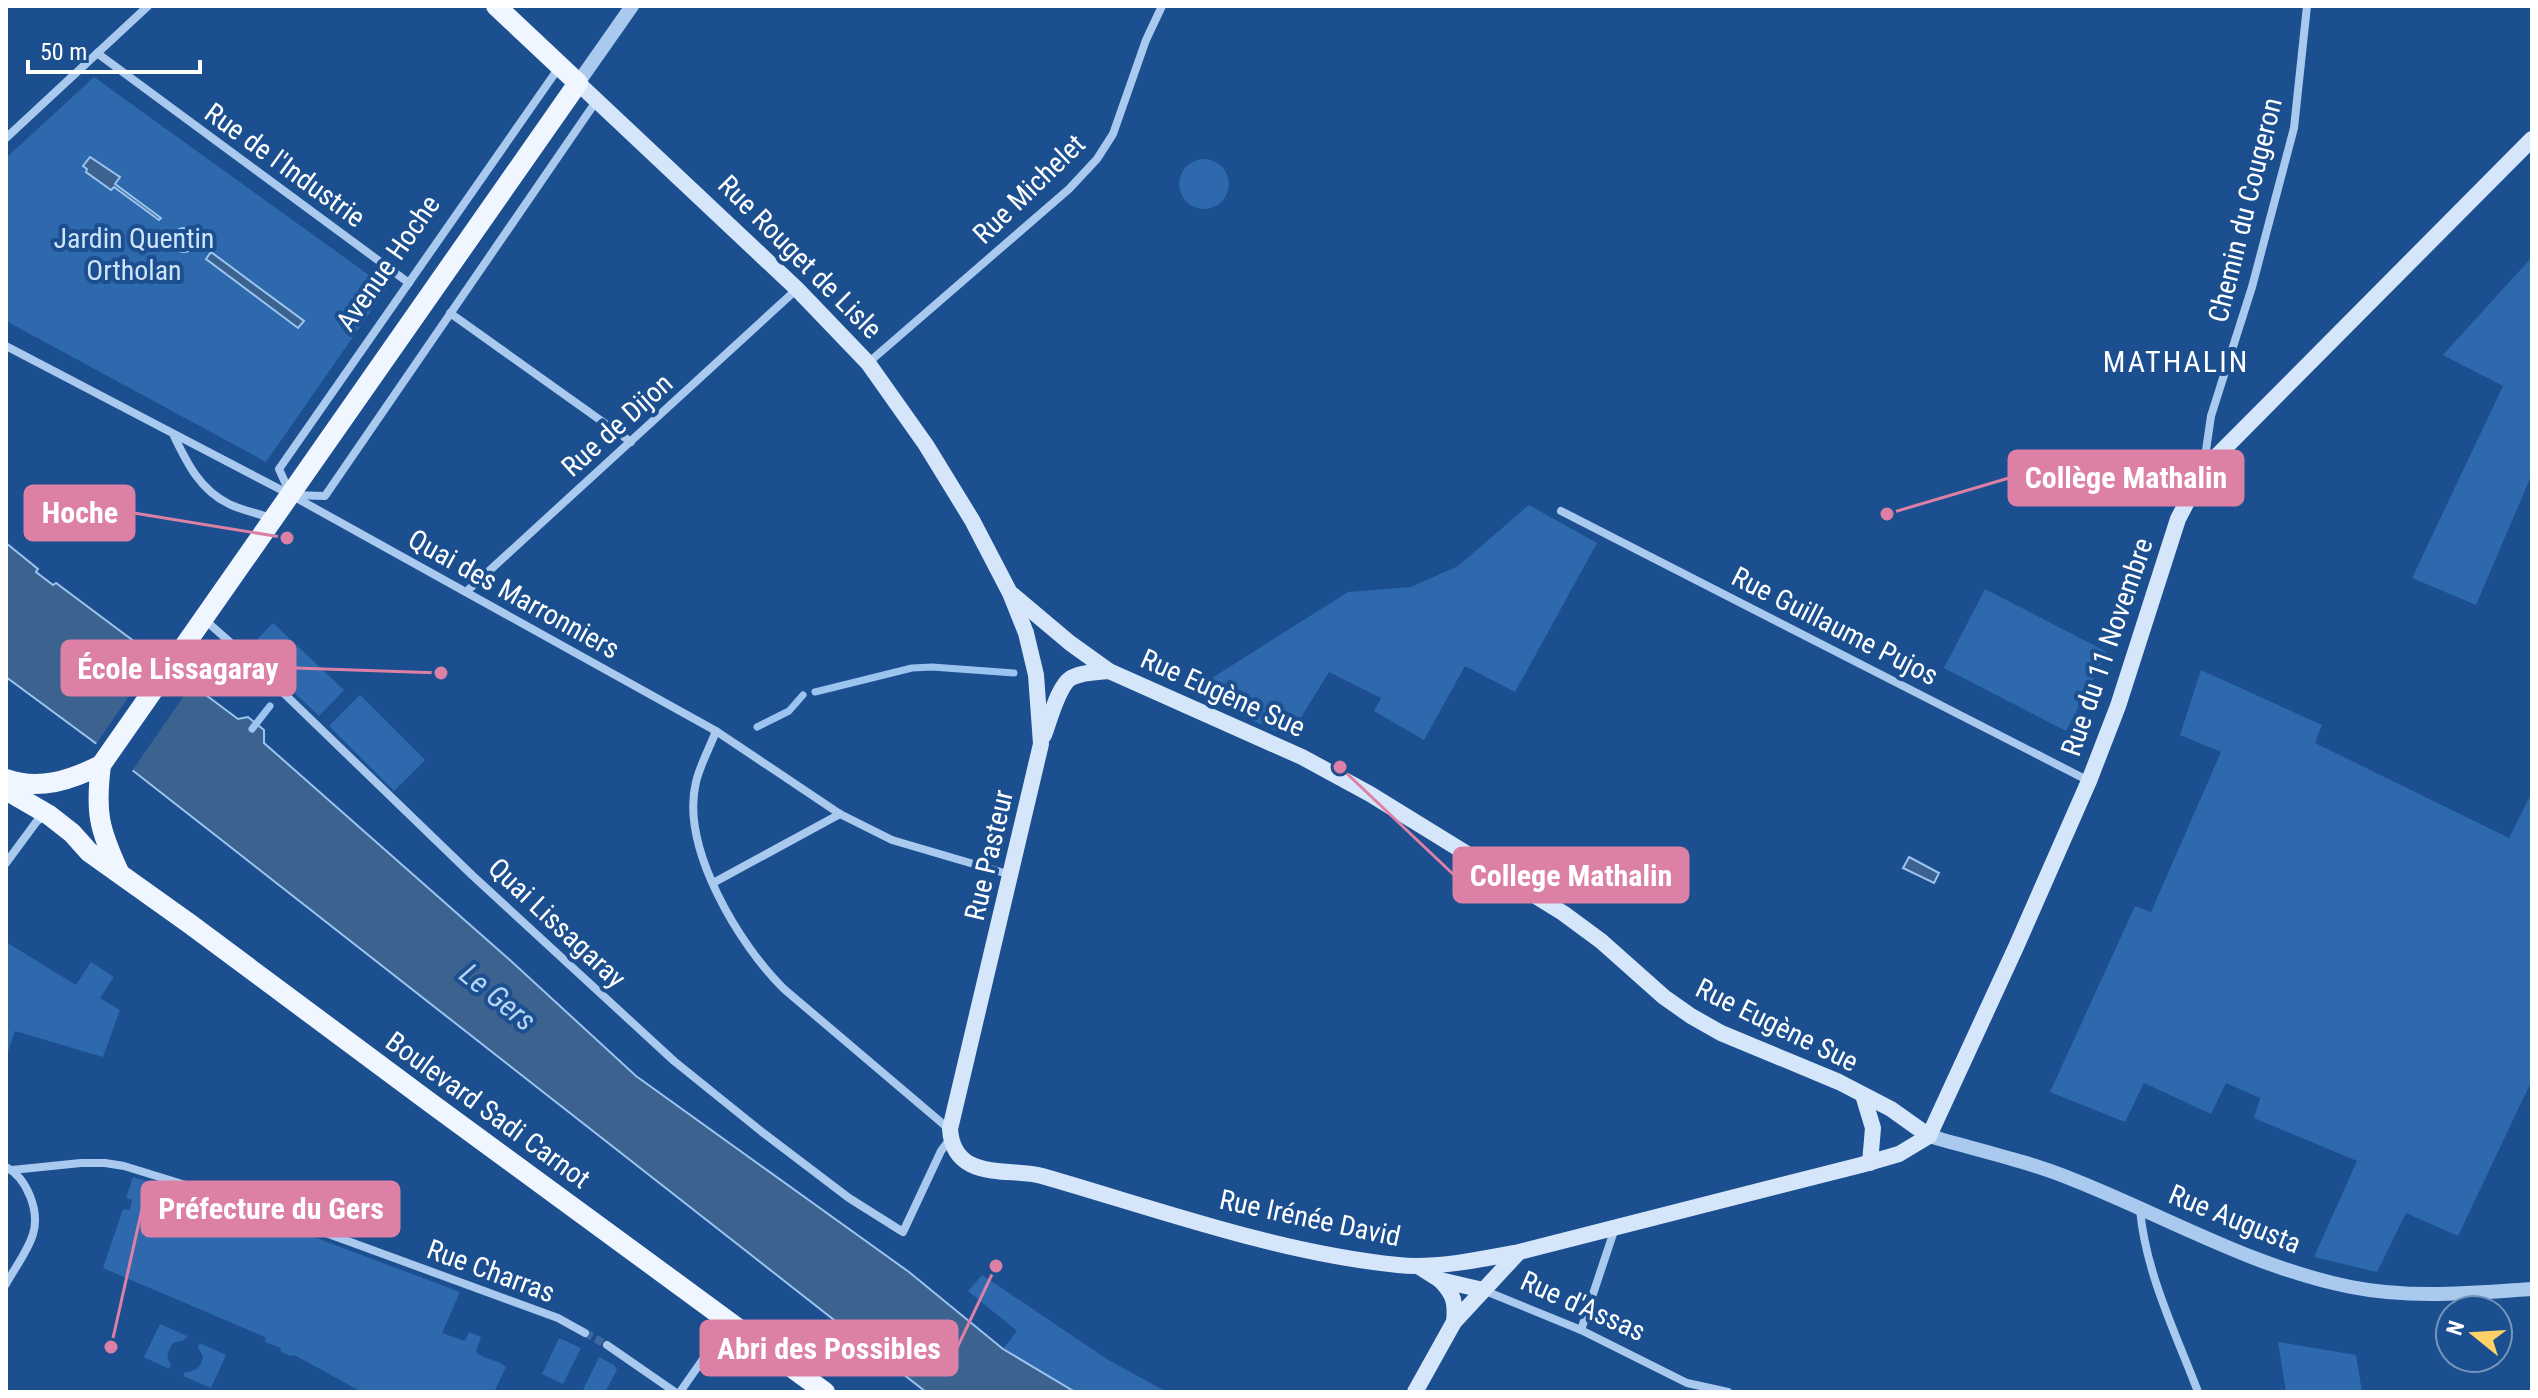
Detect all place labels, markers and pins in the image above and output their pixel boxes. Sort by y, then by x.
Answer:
callout: Collège Mathalin [2009,451,2243,505]
callout: Hoche [25,486,134,540]
callout: École Lissagaray [62,641,295,695]
callout: College Mathalin [1454,848,1688,902]
callout: Préfecture du Gers [142,1182,399,1236]
callout: Abri des Possibles [701,1321,957,1375]

